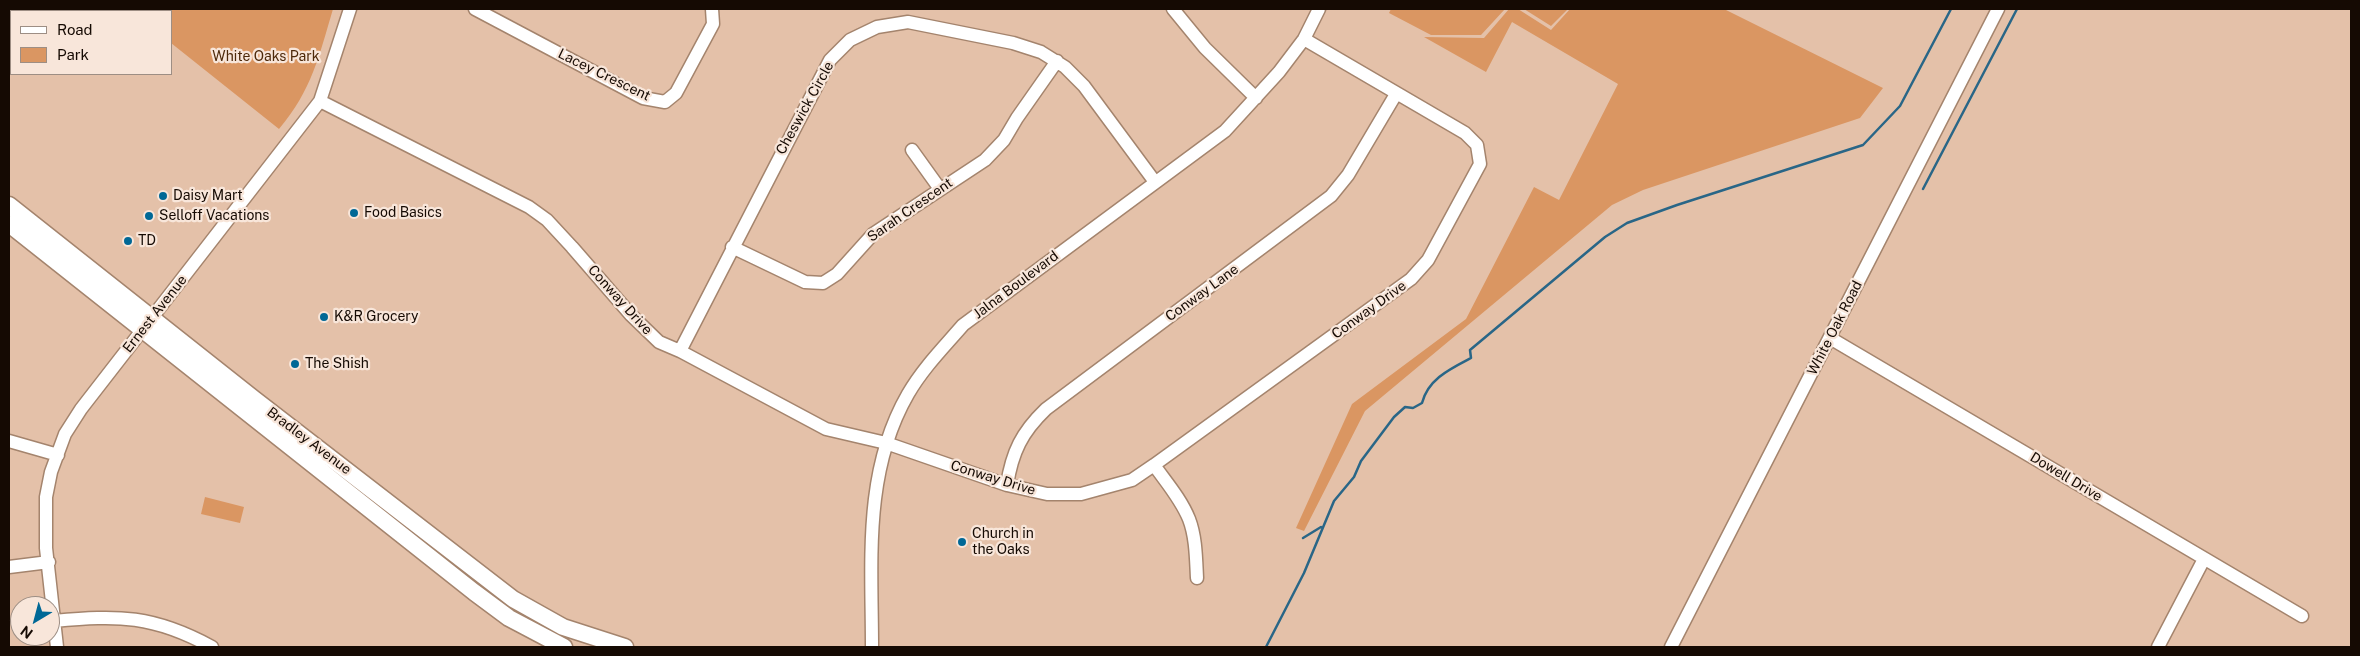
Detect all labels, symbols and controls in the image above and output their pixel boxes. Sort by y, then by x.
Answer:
legend [10,10,172,75]
text: Road [57,21,93,38]
street label: Lacey Crescent [555,45,653,105]
text: Park [57,46,89,63]
park label: White Oaks Park [212,49,320,65]
street label: Cheswick Circle [773,59,837,157]
street label: Sarah Crescent [864,174,956,246]
place label: Daisy Mart [173,188,243,204]
marker: Daisy Mart [157,190,169,202]
place label: Food Basics [364,205,442,221]
marker: Food Basics [348,207,360,219]
place label: Selloff Vacations [159,208,269,224]
marker: Selloff Vacations [143,210,155,222]
place label: TD [138,233,156,249]
marker: TD [122,235,134,247]
street label: Jalna Boulevard [970,248,1062,322]
street label: Conway Lane [1162,261,1242,325]
street label: Conway Drive [584,262,656,338]
street label: Ernest Avenue [120,272,190,356]
street label: Conway Drive [1328,277,1410,343]
street label: White Oak Road [1804,278,1866,378]
place label: K&R Grocery [334,309,419,325]
marker: K&R Grocery [318,311,330,323]
place label: The Shish [305,356,369,372]
marker: The Shish [289,358,301,370]
street label: Bradley Avenue [263,404,355,478]
street label: Dowell Drive [2027,449,2105,505]
street label: Conway Drive [948,457,1038,499]
place label: Church in the Oaks [972,526,1034,558]
marker: Church in the Oaks [956,536,968,548]
north arrow [10,596,60,646]
text: N [17,623,36,642]

